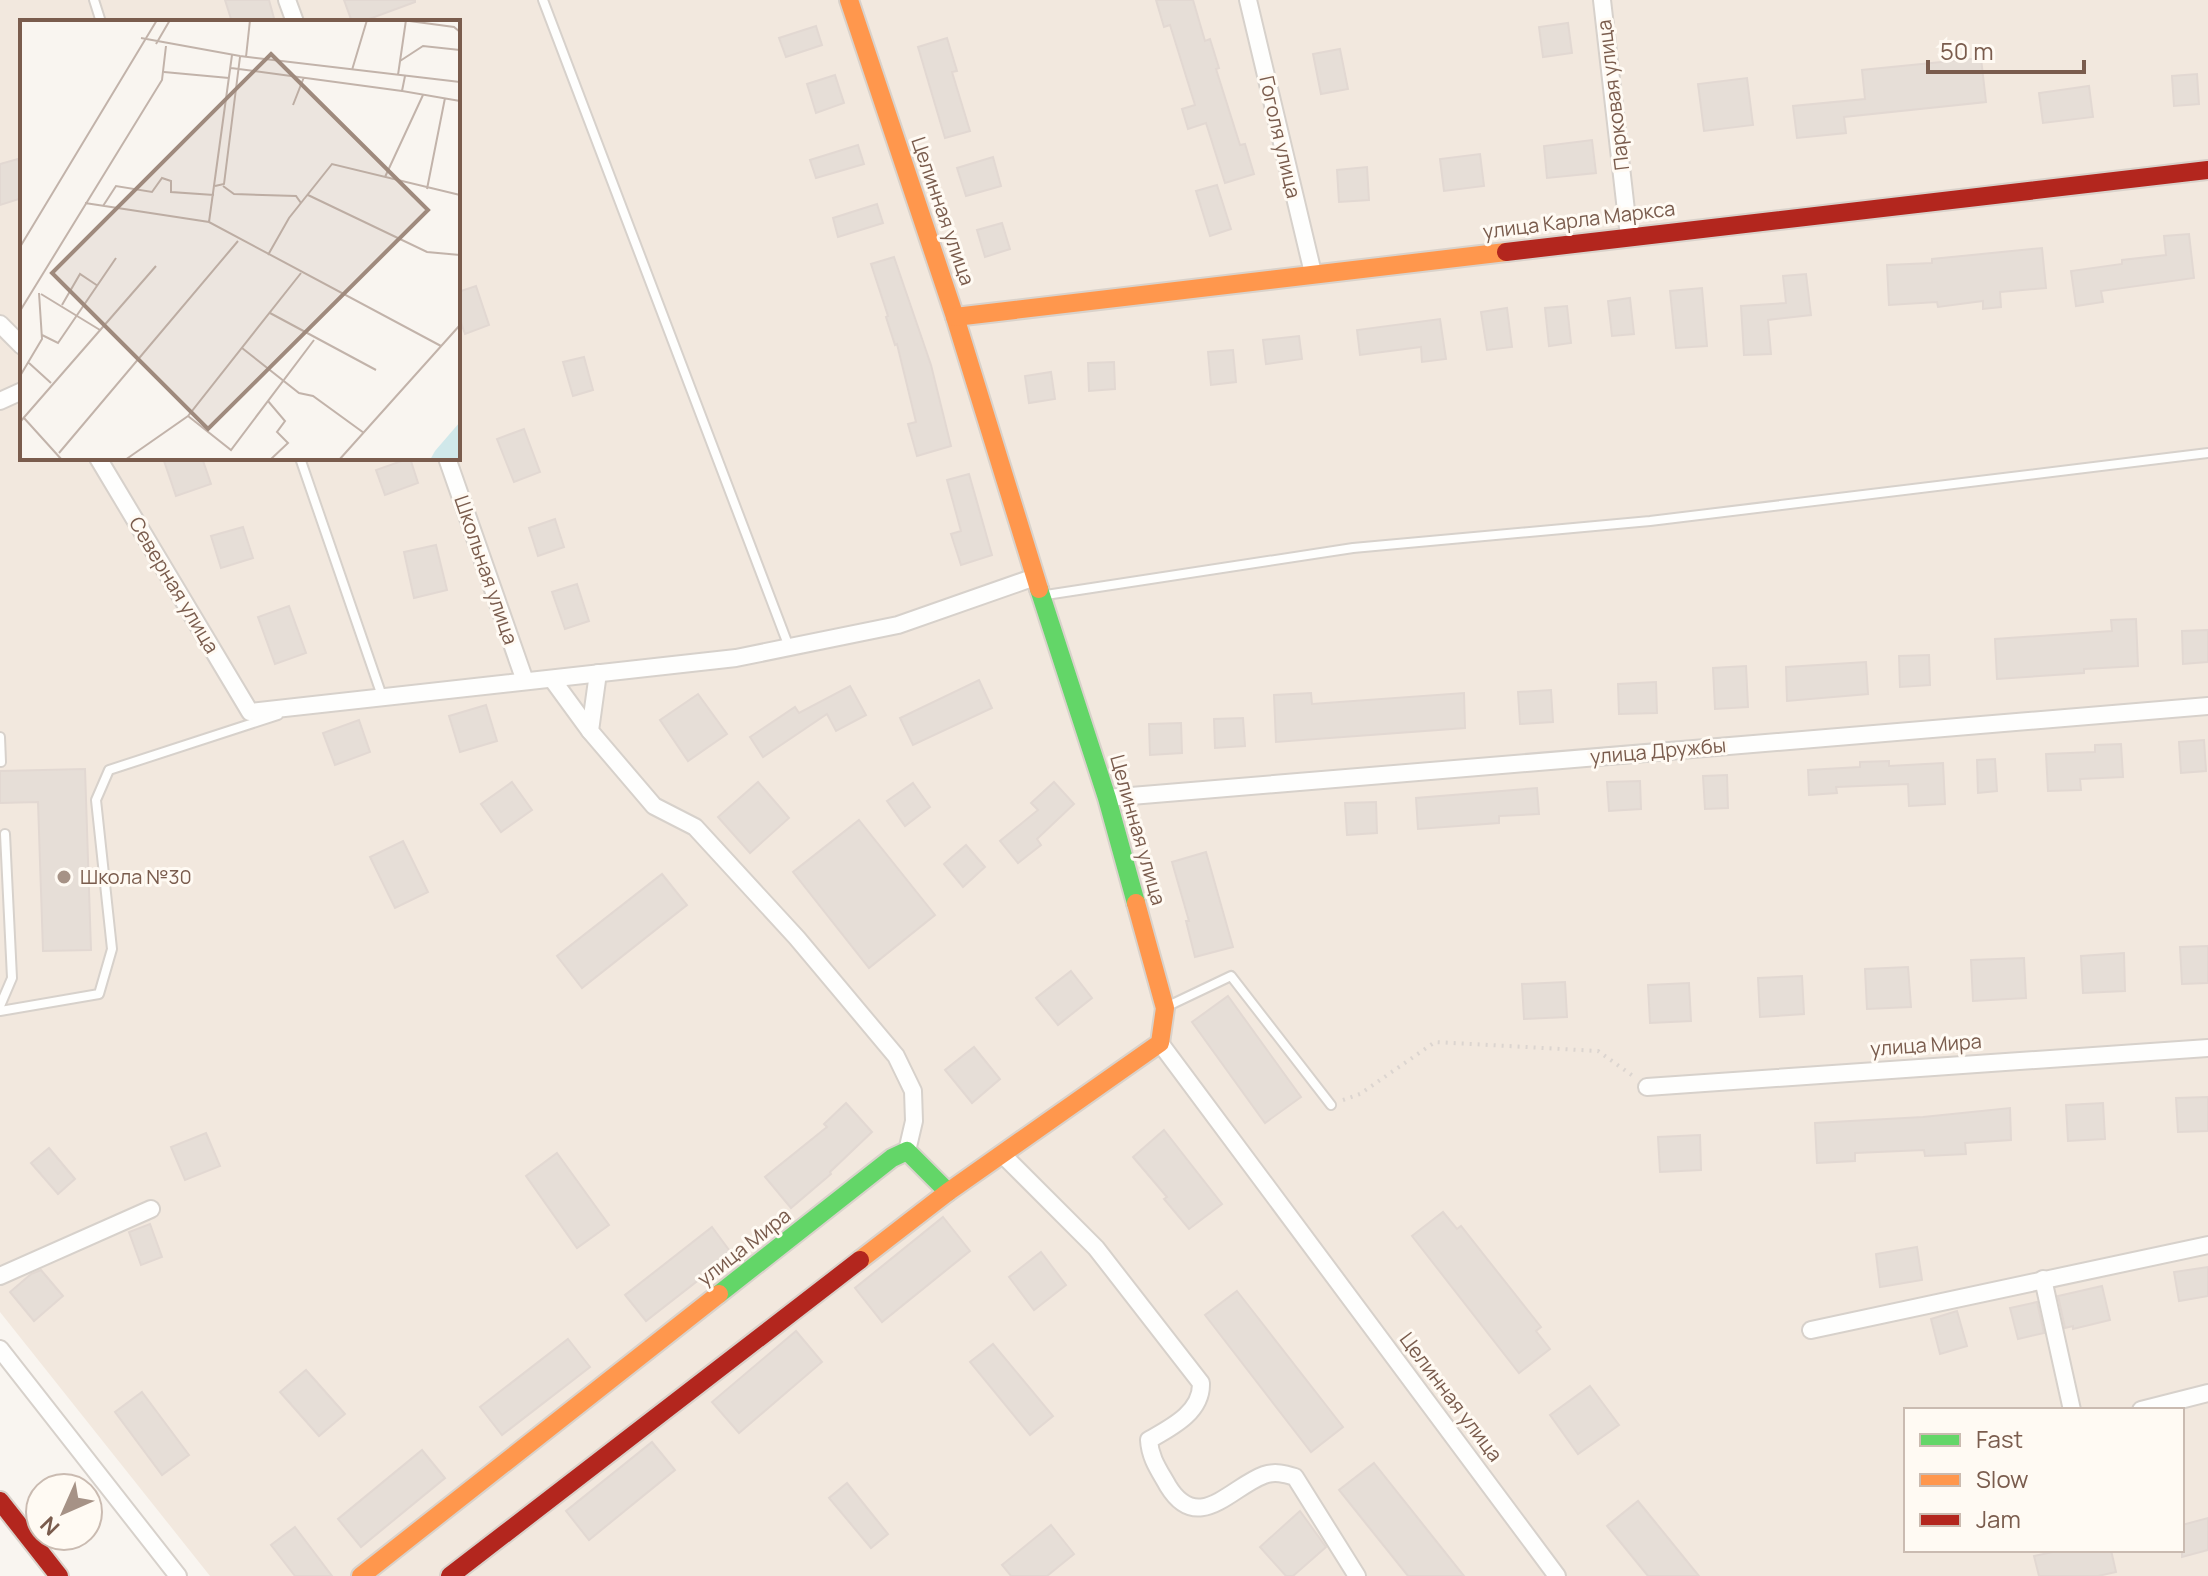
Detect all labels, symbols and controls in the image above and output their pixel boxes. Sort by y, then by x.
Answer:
street label: Парковая улица [1590,18,1635,172]
inset map [20,20,460,460]
scale bar [1928,24,2084,74]
text: 50 m [1940,34,1994,67]
street label: Гоголя улица [1253,73,1308,201]
street label: Целинная улица [905,133,982,289]
street label: улица Карла Маркса [1481,194,1677,245]
street label: Школьная улица [448,492,525,648]
street label: Северная улица [123,511,226,658]
street label: улица Дружбы [1589,731,1727,770]
street label: Целинная улица [1104,752,1173,908]
place label: Школа №30 [80,863,192,890]
marker: Школа №30 [55,868,73,886]
street label: улица Мира [1869,1027,1983,1062]
street label: улица Мира [691,1202,796,1292]
street label: Целинная улица [1394,1327,1509,1467]
legend [1904,1408,2184,1552]
text: Fast [1976,1422,2023,1455]
text: Slow [1976,1462,2029,1495]
north arrow [24,1472,104,1552]
text: Jam [1976,1502,2021,1535]
text: N [34,1510,66,1542]

